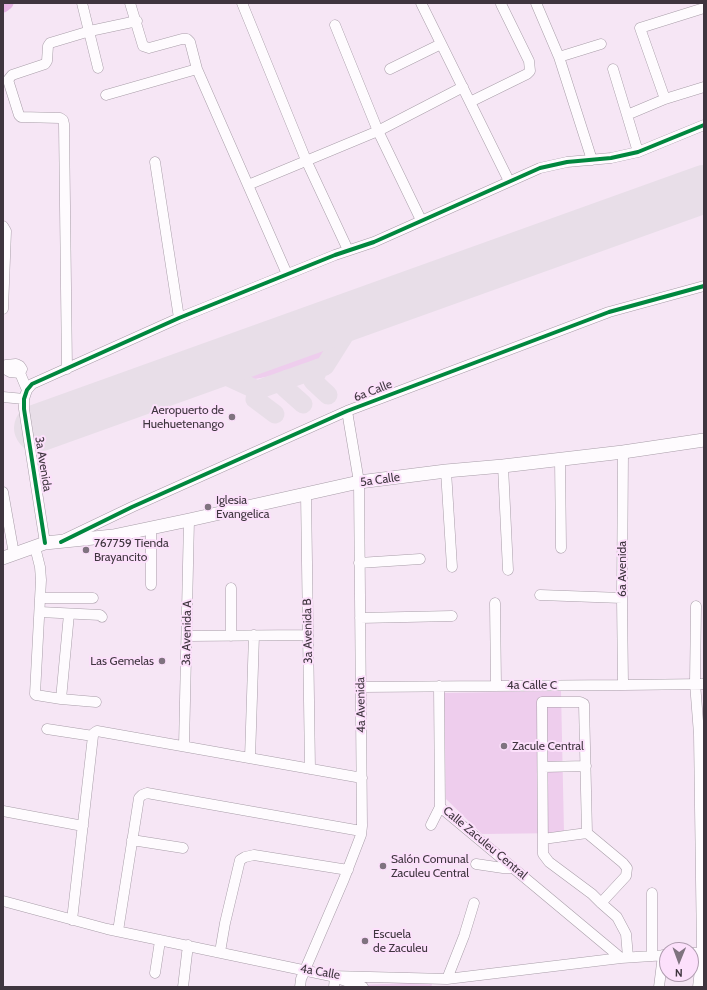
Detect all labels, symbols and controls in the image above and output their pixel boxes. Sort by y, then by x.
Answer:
street label: 6a Calle [352,377,394,405]
place label: Aeropuerto de Huehuetenango [142,403,224,431]
marker: Aeropuerto de Huehuetenango [227,412,237,422]
street label: 3a Avenida [32,435,54,493]
street label: 5a Calle [359,470,401,490]
place label: Iglesia Evangelica [216,493,269,521]
marker: Iglesia Evangelica [203,502,213,512]
place label: 767759 Tienda Brayancito [94,536,169,564]
street label: 6a Avenida [615,541,629,597]
marker: 767759 Tienda Brayancito [81,545,91,555]
street label: 3a Avenida B [300,598,316,664]
street label: 3a Avenida A [179,600,195,666]
place label: Las Gemelas [90,654,154,668]
marker: Las Gemelas [157,656,167,666]
street label: 4a Avenida [353,677,369,733]
street label: 4a Calle C [507,678,557,692]
place label: Zacule Central [512,739,584,753]
marker: Zacule Central [499,741,509,751]
street label: Calle Zaculeu Central [440,803,530,883]
place label: Salón Comunal Zaculeu Central [391,852,469,880]
marker: Salón Comunal Zaculeu Central [378,861,388,871]
place label: Escuela de Zaculeu [373,927,428,955]
marker: Escuela de Zaculeu [360,936,370,946]
north arrow [659,942,699,982]
street label: 4a Calle [299,961,341,983]
text: N [675,966,683,980]

